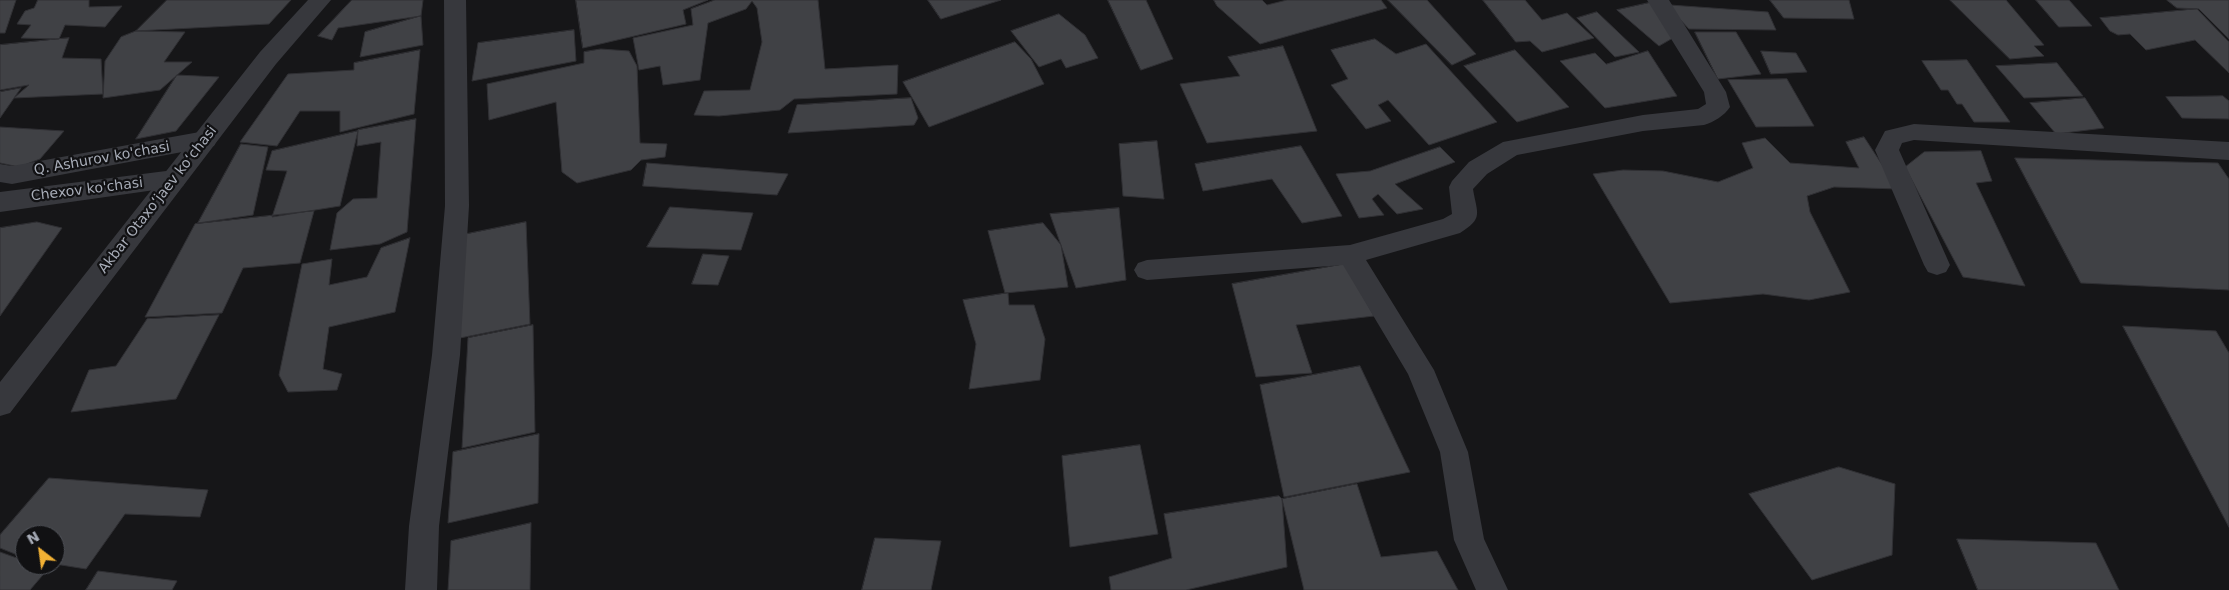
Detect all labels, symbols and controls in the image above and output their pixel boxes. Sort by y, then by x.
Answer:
street label: Akbar Otaxo‘jaev ko‘chasi [95,123,221,277]
street label: Q. Ashurov ko'chasi [33,139,171,179]
street label: Chexov ko'chasi [30,175,144,205]
north arrow [15,525,65,575]
text: N [24,528,42,548]

